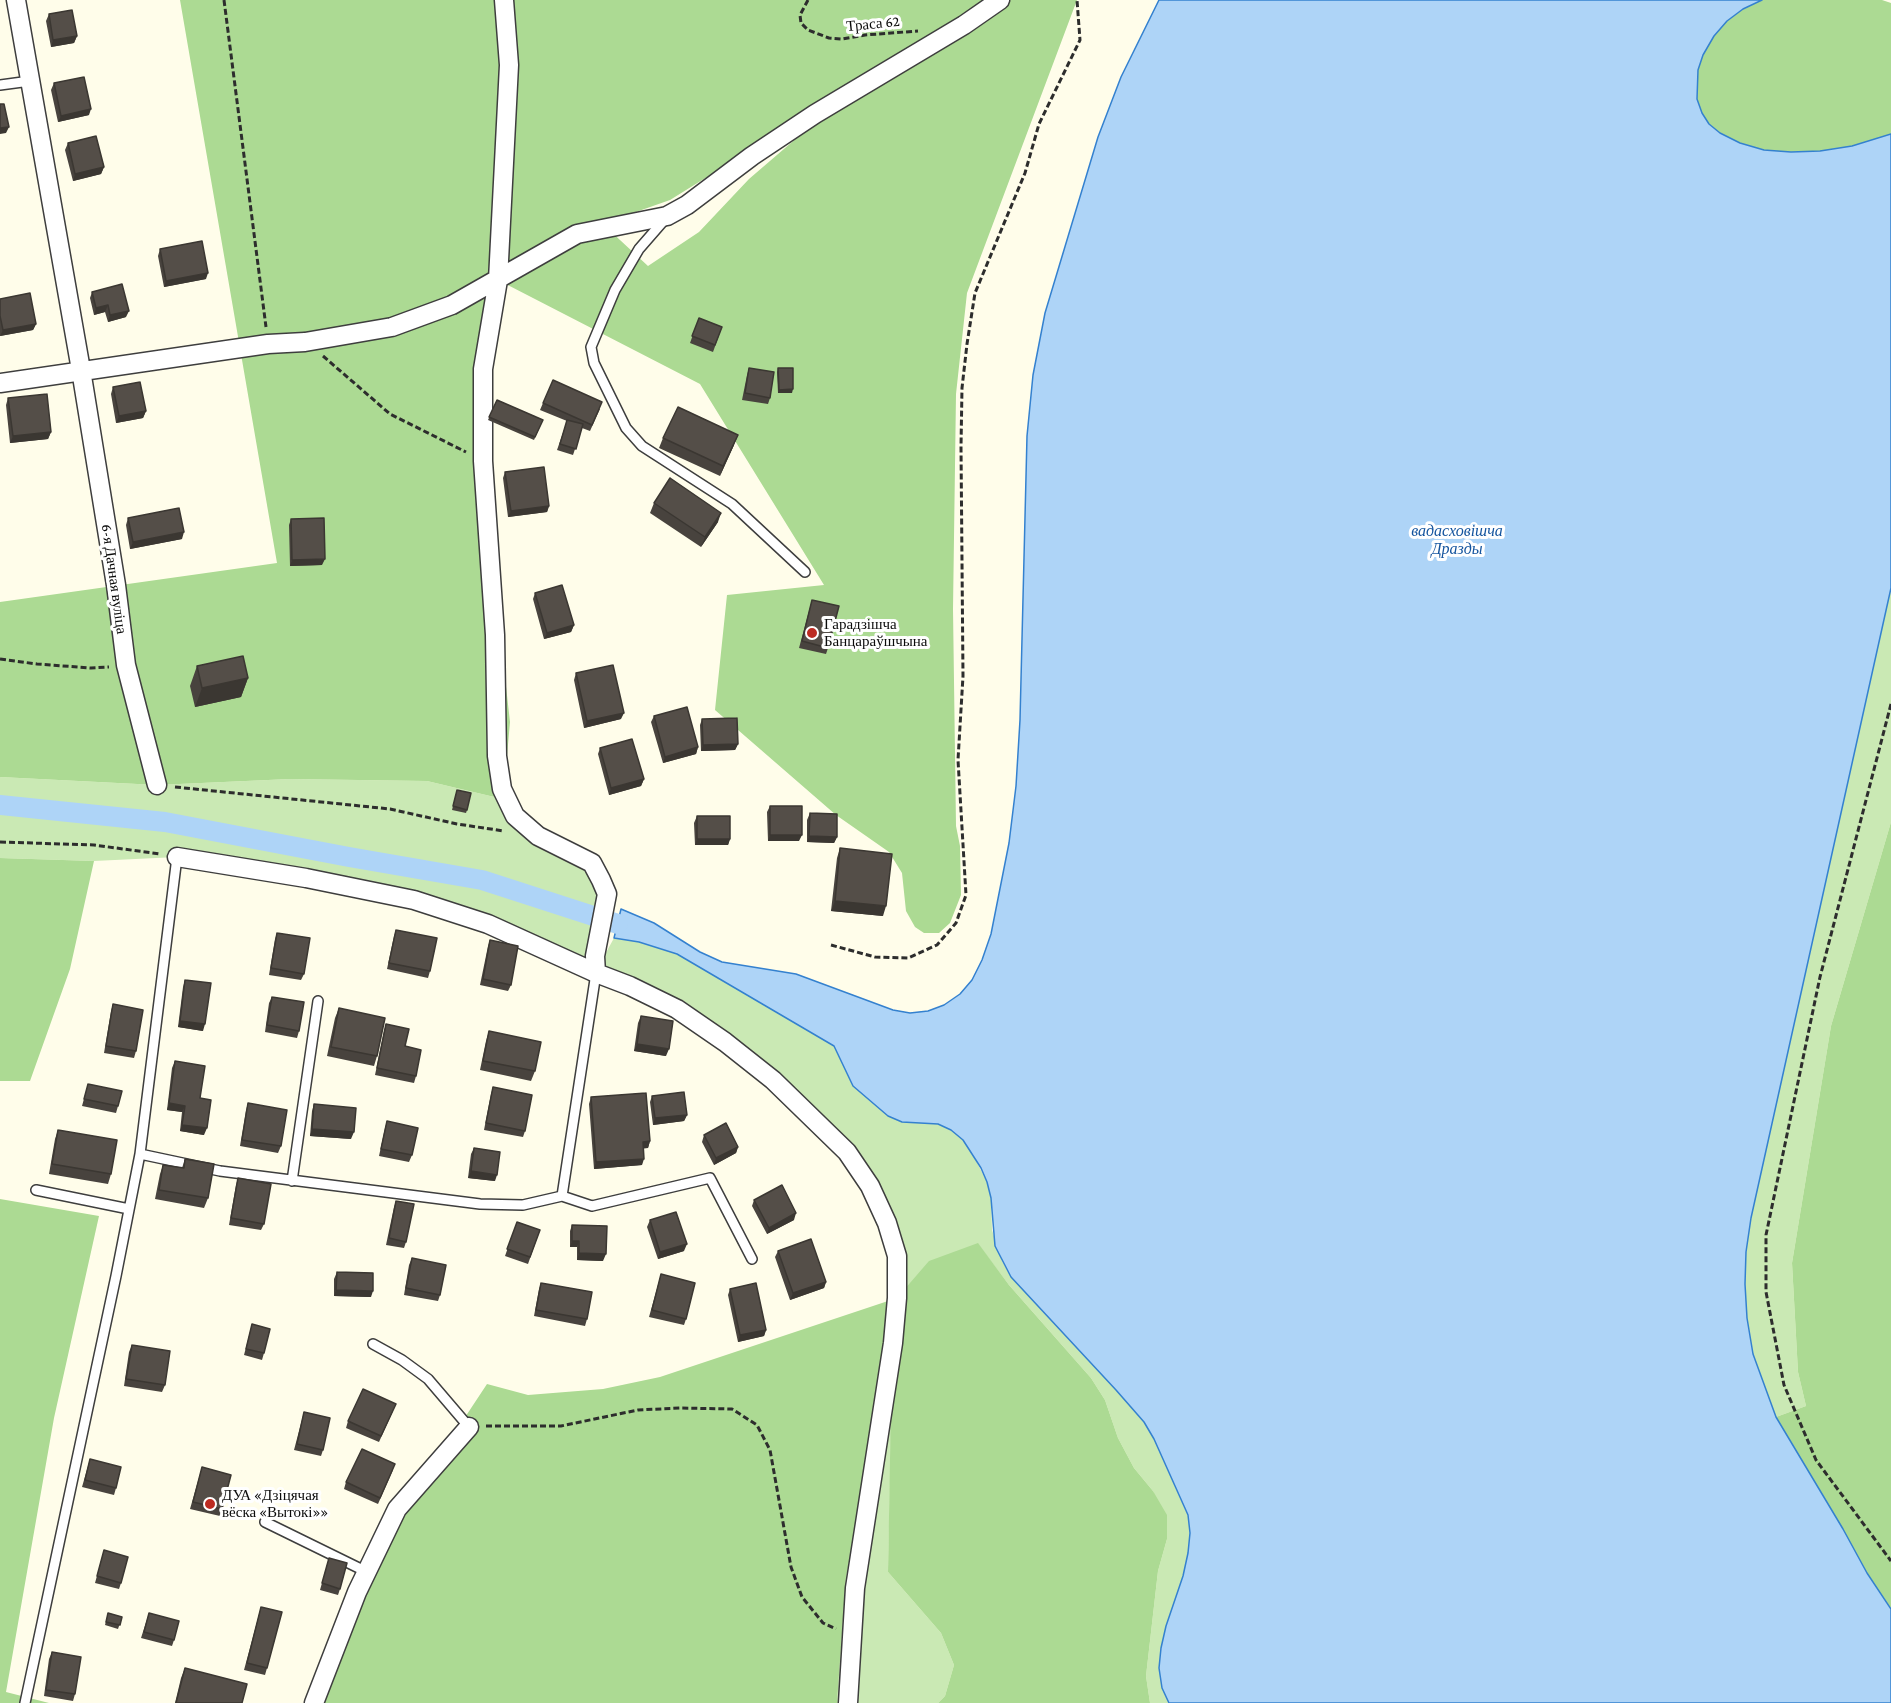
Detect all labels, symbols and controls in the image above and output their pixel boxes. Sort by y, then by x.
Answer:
street label: Траса 62 [845,12,901,36]
water label: вадасховішча Дразды [1411,521,1503,559]
street label: 6-я Дачная вуліца [97,523,131,635]
place label: Гарадзішча Банцараўшчына [824,615,927,650]
marker: Гарадзішча Банцараўшчына [805,626,819,640]
place label: ДУА «Дзіцячая вёска «Вытокі»» [222,1486,328,1521]
marker: ДУА «Дзіцячая вёска «Вытокі»» [203,1497,217,1511]

